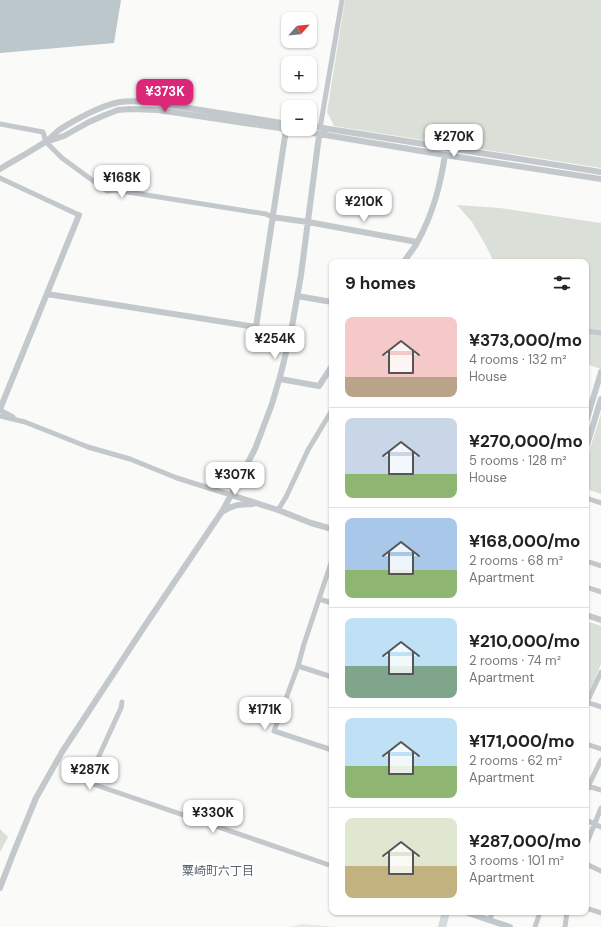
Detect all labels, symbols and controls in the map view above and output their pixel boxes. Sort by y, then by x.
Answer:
north arrow [281,12,317,48]
map controls [281,12,317,136]
button: + [281,56,317,92]
pin: ¥373K [137,79,193,113]
text: ¥373K [145,83,185,100]
button: − [281,100,317,136]
pin: ¥270K [426,124,482,158]
text: ¥270K [434,128,474,145]
pin: ¥168K [94,165,150,199]
text: ¥168K [103,169,141,186]
pin: ¥210K [336,189,392,223]
text: ¥210K [345,193,383,210]
text: 9 homes [345,272,416,294]
icon: filters [551,272,573,294]
pin: ¥254K [247,326,303,360]
text: ¥373,000/mo [469,329,582,351]
text: ¥254K [255,330,295,347]
icon: home [377,333,425,381]
text: 4 rooms · 132 m² [469,351,567,368]
text: House [469,368,507,385]
text: ¥270,000/mo [469,430,583,452]
icon: home [377,434,425,482]
text: 5 rooms · 128 m² [469,452,567,469]
pin: ¥307K [207,462,263,496]
text: ¥307K [215,466,255,483]
text: House [469,469,507,486]
text: ¥168,000/mo [469,530,580,552]
icon: home [377,534,425,582]
text: 2 rooms · 68 m² [469,552,563,569]
text: Apartment [469,569,534,586]
text: ¥210,000/mo [469,630,580,652]
icon: home [377,634,425,682]
text: 2 rooms · 74 m² [469,652,561,669]
text: Apartment [469,669,534,686]
pin: ¥171K [237,697,293,731]
text: ¥171K [248,701,282,718]
text: ¥171,000/mo [469,730,575,752]
icon: home [377,734,425,782]
text: 2 rooms · 62 m² [469,752,562,769]
pin: ¥287K [62,757,118,791]
text: ¥287K [70,761,110,778]
text: Apartment [469,769,534,786]
pin: ¥330K [185,800,241,834]
text: ¥330K [192,804,234,821]
text: ¥287,000/mo [469,830,581,852]
icon: home [377,834,425,882]
text: 3 rooms · 101 m² [469,852,564,869]
district label: 粟崎町六丁目 [182,863,254,879]
text: Apartment [469,869,534,886]

